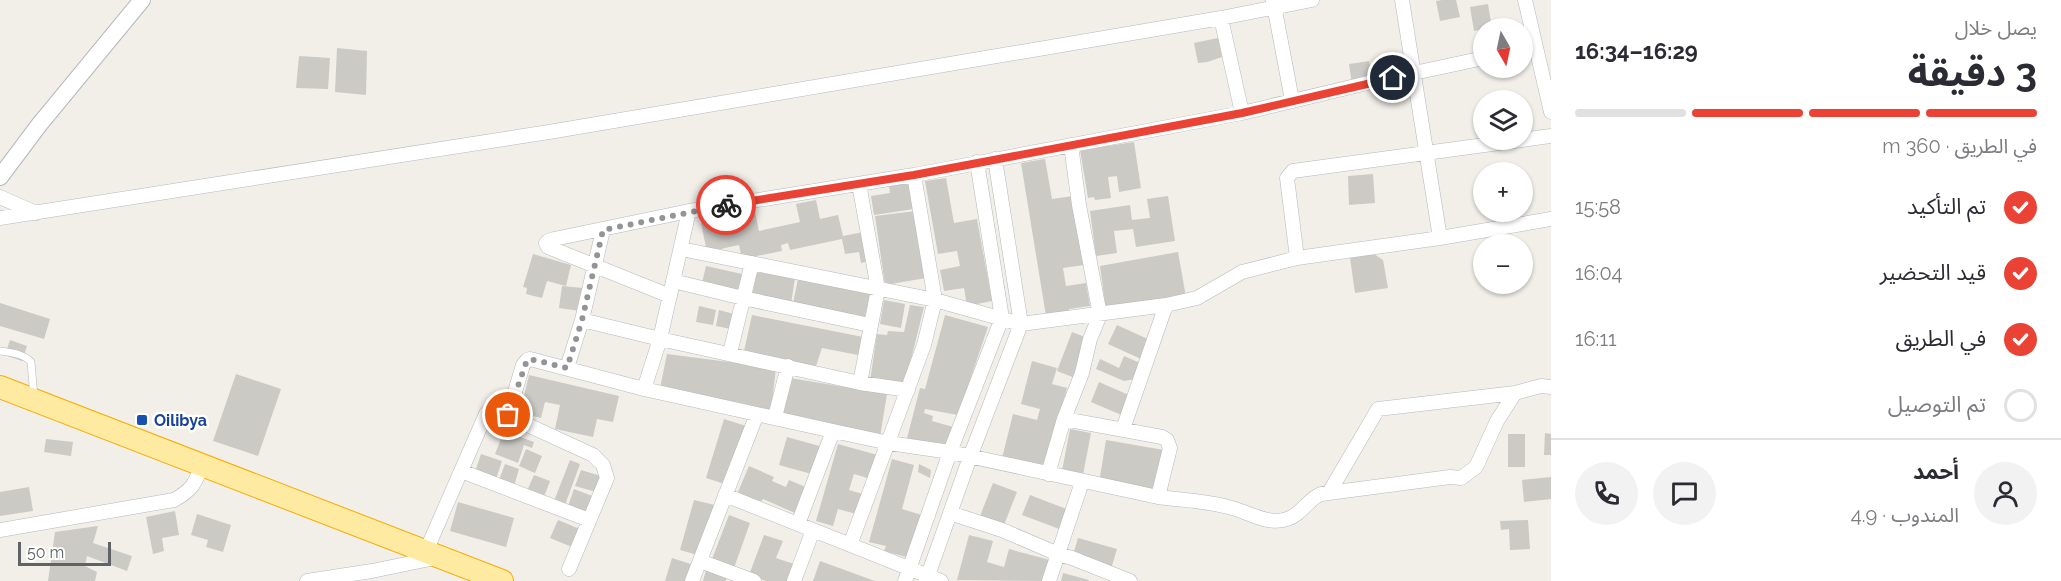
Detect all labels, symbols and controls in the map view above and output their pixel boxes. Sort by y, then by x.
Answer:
text: يصل خلال [1955,16,2037,40]
north arrow [1473,18,1533,78]
map controls [1473,18,1533,294]
text: 16:29–16:34 [1575,38,1698,64]
text: 3 دقيقة [1908,49,2037,95]
pin [1367,52,1418,103]
icon: home [1376,61,1409,94]
button: layers [1473,90,1533,150]
text: في الطريق · 360 m [1882,134,2037,158]
button: + [1473,162,1533,222]
courier [696,175,756,235]
icon: bike [710,189,743,222]
icon: check [2004,191,2037,224]
text: تم التأكيد [1907,193,1986,219]
text: 15:58 [1575,195,1621,219]
button: − [1473,234,1533,294]
icon: check [2004,257,2037,290]
text: قيد التحضير [1880,259,1986,285]
text: 16:04 [1575,261,1623,285]
icon: check [2004,323,2037,356]
text: في الطريق [1895,325,1986,351]
text: 16:11 [1575,327,1617,351]
pin [482,389,533,440]
text: تم التوصيل [1888,391,1986,417]
icon: bag [491,398,524,431]
place label: Oilibya [154,411,207,430]
marker: Oilibya [135,413,149,427]
text: أحمد [1913,458,1959,484]
button: phone [1575,462,1638,525]
button: chat [1653,462,1716,525]
button: person [1974,462,2037,525]
text: المندوب · 4.9 [1851,503,1959,527]
scale bar [18,539,111,566]
text: 50 m [27,543,64,562]

